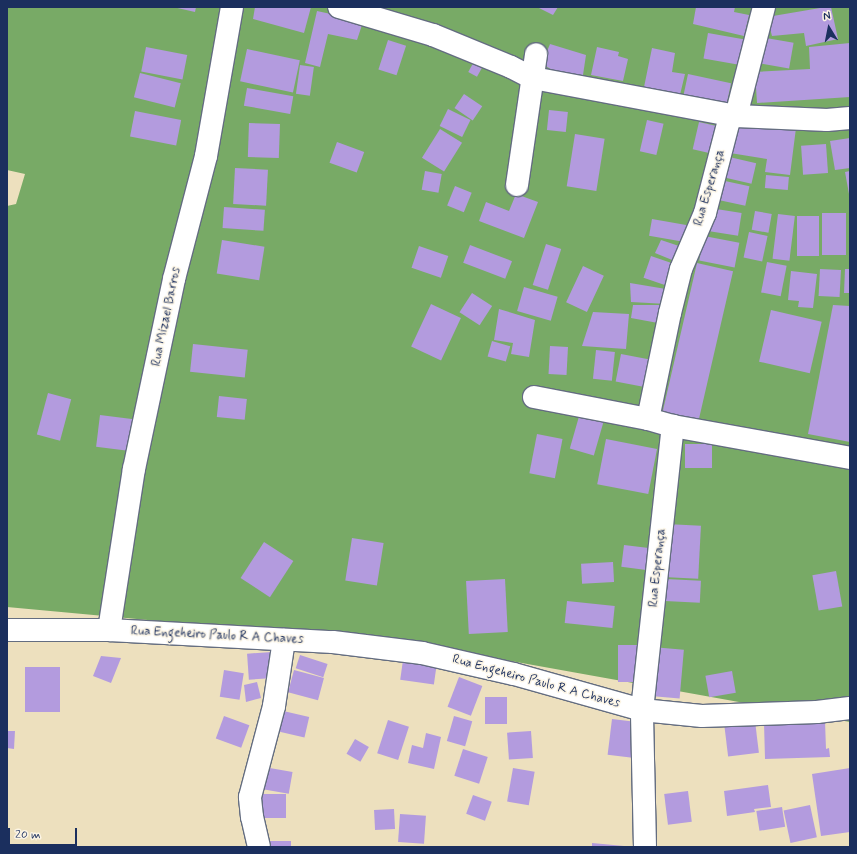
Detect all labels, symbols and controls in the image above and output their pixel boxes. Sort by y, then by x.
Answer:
north arrow [809,8,849,48]
text: N [822,9,832,24]
street label: Rua Esperança [691,147,729,229]
street label: Rua Mizael Barros [149,267,185,367]
street label: Rua Esperança [646,527,670,609]
street label: Rua Engeheiro Paulo R A Chaves [131,624,303,648]
street label: Rua Engeheiro Paulo R A Chaves [451,652,621,712]
scale bar [10,820,79,846]
text: 20 m [15,827,41,843]

